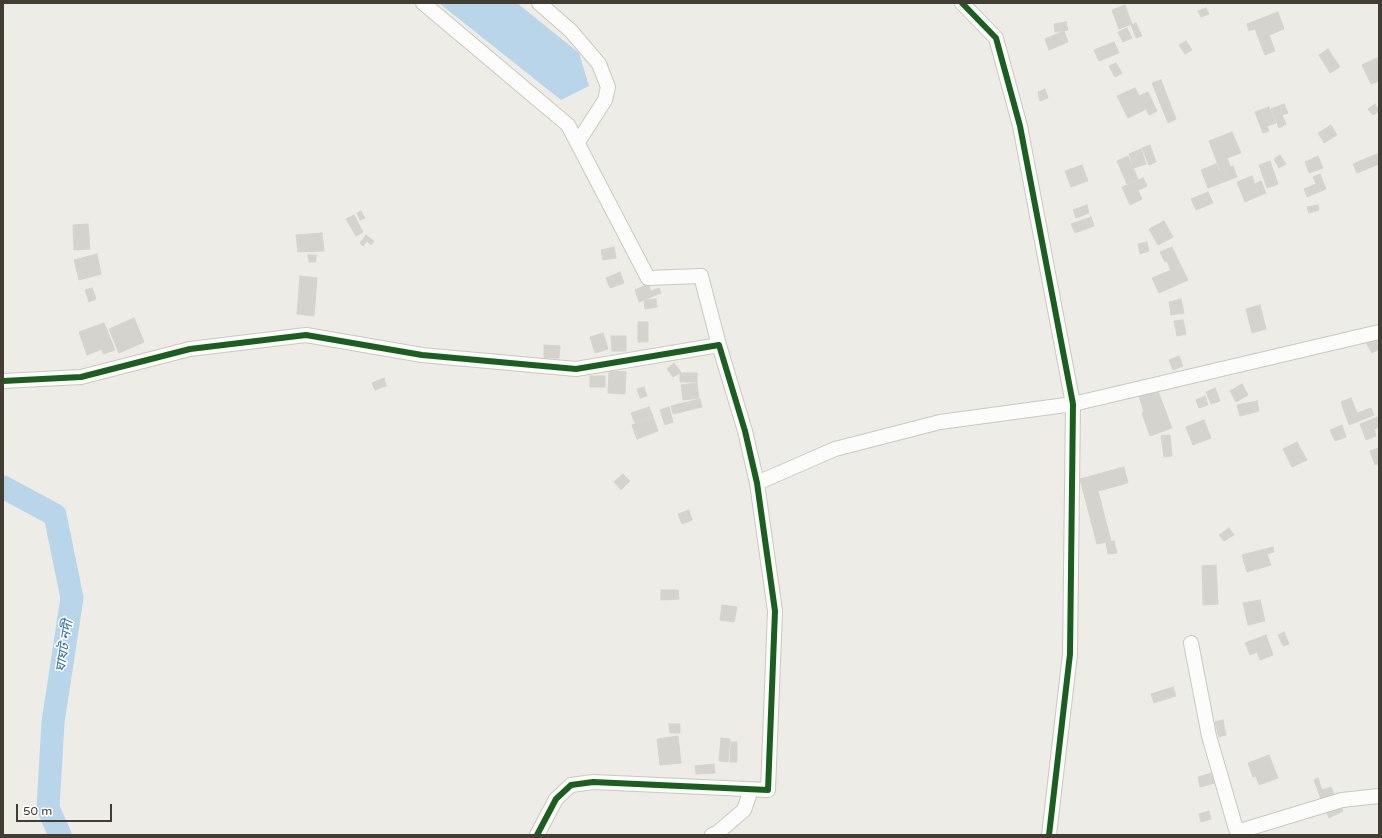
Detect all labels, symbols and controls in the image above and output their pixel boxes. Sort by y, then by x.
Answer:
water label: ঘাঘট নদী [53,619,77,673]
scale bar [18,796,114,822]
text: 50 m [23,804,52,818]

